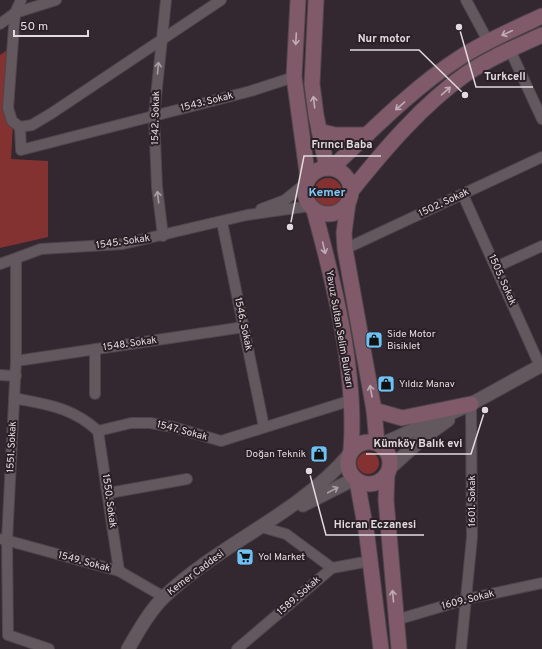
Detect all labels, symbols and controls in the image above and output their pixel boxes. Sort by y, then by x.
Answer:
scale bar [14,12,88,38]
text: 50 m [20,19,48,35]
callout: Nur motor [350,27,419,50]
one-way arrow [501,30,513,37]
one-way arrow [292,32,300,45]
text: Nur motor [358,32,411,46]
one-way arrow [154,62,162,75]
callout: Turkcell [476,64,533,87]
text: Turkcell [484,70,526,84]
one-way arrow [440,86,451,95]
street label: 1543. Sokak [179,89,235,115]
street label: 1542. Sokak [149,91,163,145]
one-way arrow [310,96,318,109]
one-way arrow [395,101,405,111]
callout: Fırıncı Baba [304,133,381,156]
text: Fırıncı Baba [312,138,372,152]
district label: Kemer [308,185,346,201]
street label: 1502. Sokak [417,186,471,220]
one-way arrow [154,191,162,204]
street label: 1545. Sokak [95,232,151,252]
one-way arrow [321,241,328,254]
street label: 1505. Sokak [485,253,519,307]
street label: Yavuz Sultan Selim Bulvarı [322,269,356,389]
street label: 1546. Sokak [231,296,255,352]
place label: Side Motor Bisiklet [387,328,436,353]
shop icon: Side Motor Bisiklet [364,330,384,350]
street label: 1548. Sokak [102,334,158,354]
shop icon: Yıldız Manav [376,374,396,394]
place label: Yıldız Manav [399,378,455,391]
one-way arrow [367,385,375,398]
street label: 1547. Sokak [155,418,209,444]
street label: 1551. Sokak [4,421,20,473]
callout: Kümköy Balık evi [366,431,471,454]
text: Kümköy Balık evi [374,437,462,451]
shop icon: Doğan Teknik [309,444,329,464]
place label: Doğan Teknik [246,448,306,461]
street label: 1550. Sokak [99,473,119,529]
street label: 1601. Sokak [466,475,479,527]
one-way arrow [327,485,339,493]
callout: Hicran Eczanesi [326,512,424,535]
text: Hicran Eczanesi [334,518,416,532]
street label: Kemer Caddesi [165,547,227,599]
supermarket icon: Yol Market [235,547,255,567]
street label: 1549. Sokak [56,549,112,575]
place label: Yol Market [258,551,305,564]
street label: 1589. Sokak [275,574,323,618]
street label: 1609. Sokak [440,587,496,613]
one-way arrow [390,590,397,603]

